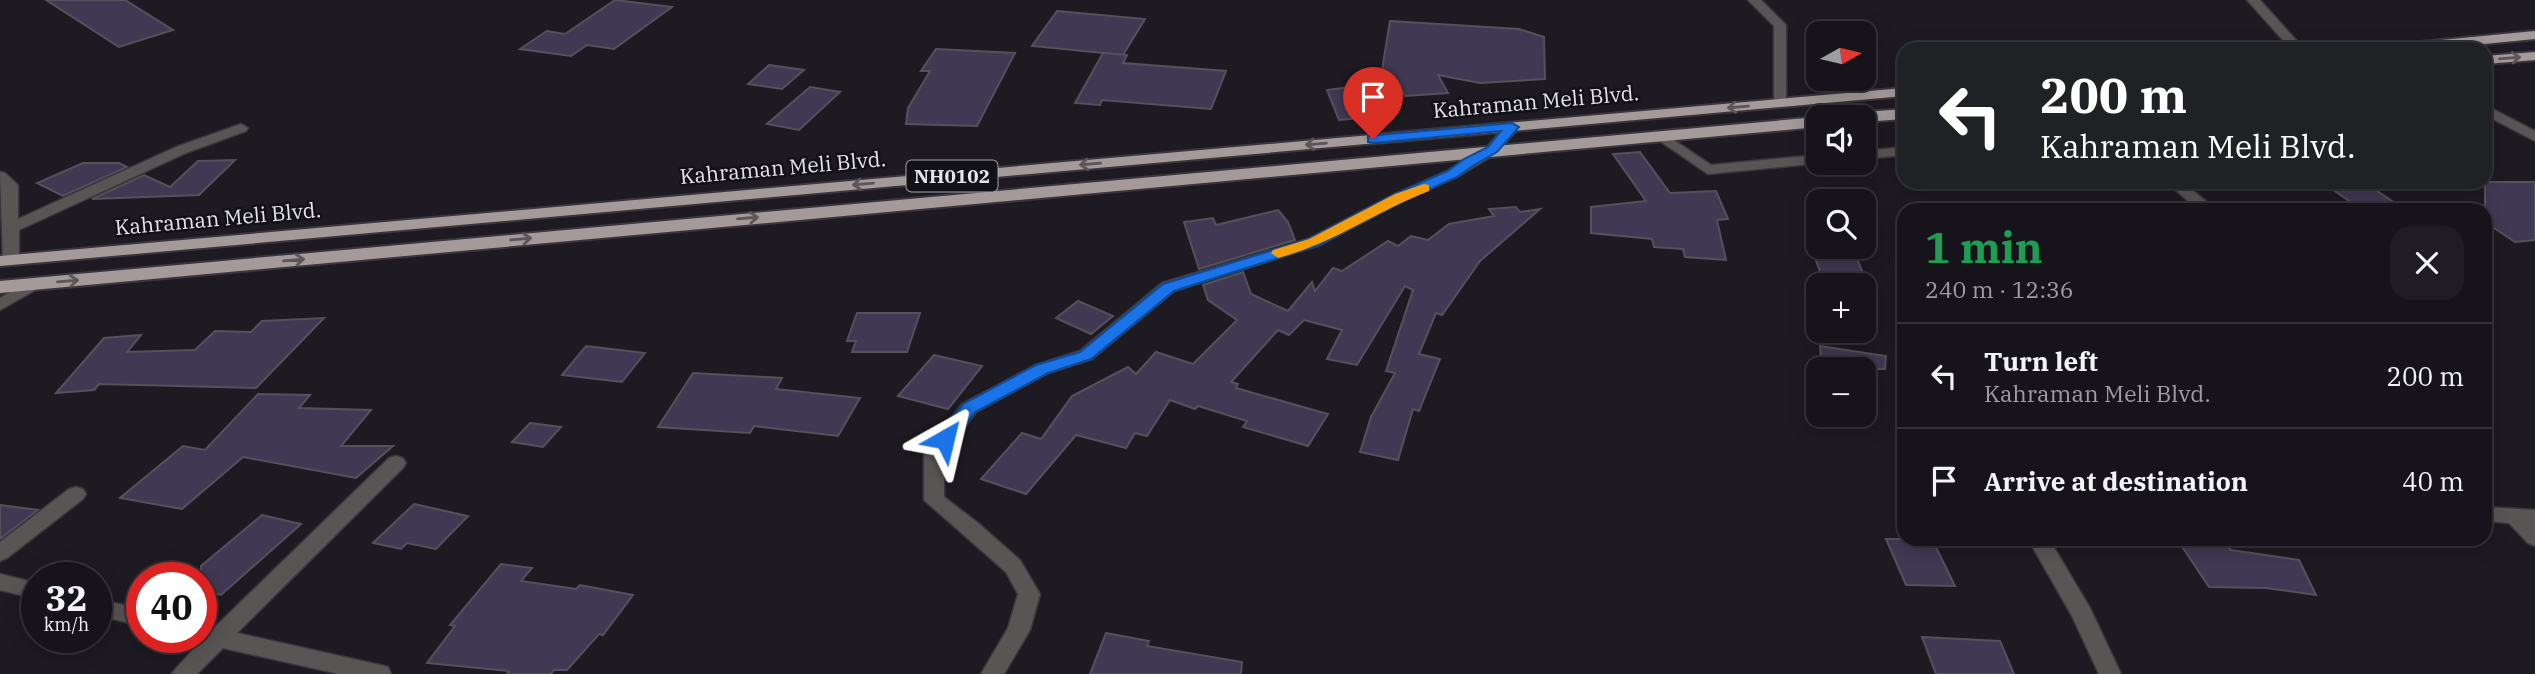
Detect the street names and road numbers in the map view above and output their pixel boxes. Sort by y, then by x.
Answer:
street label: Kahraman Meli Blvd. [1432,78,1640,124]
street label: Kahraman Meli Blvd. [679,144,887,190]
road number: NH0102 [906,160,998,192]
street label: Kahraman Meli Blvd. [114,195,322,241]

